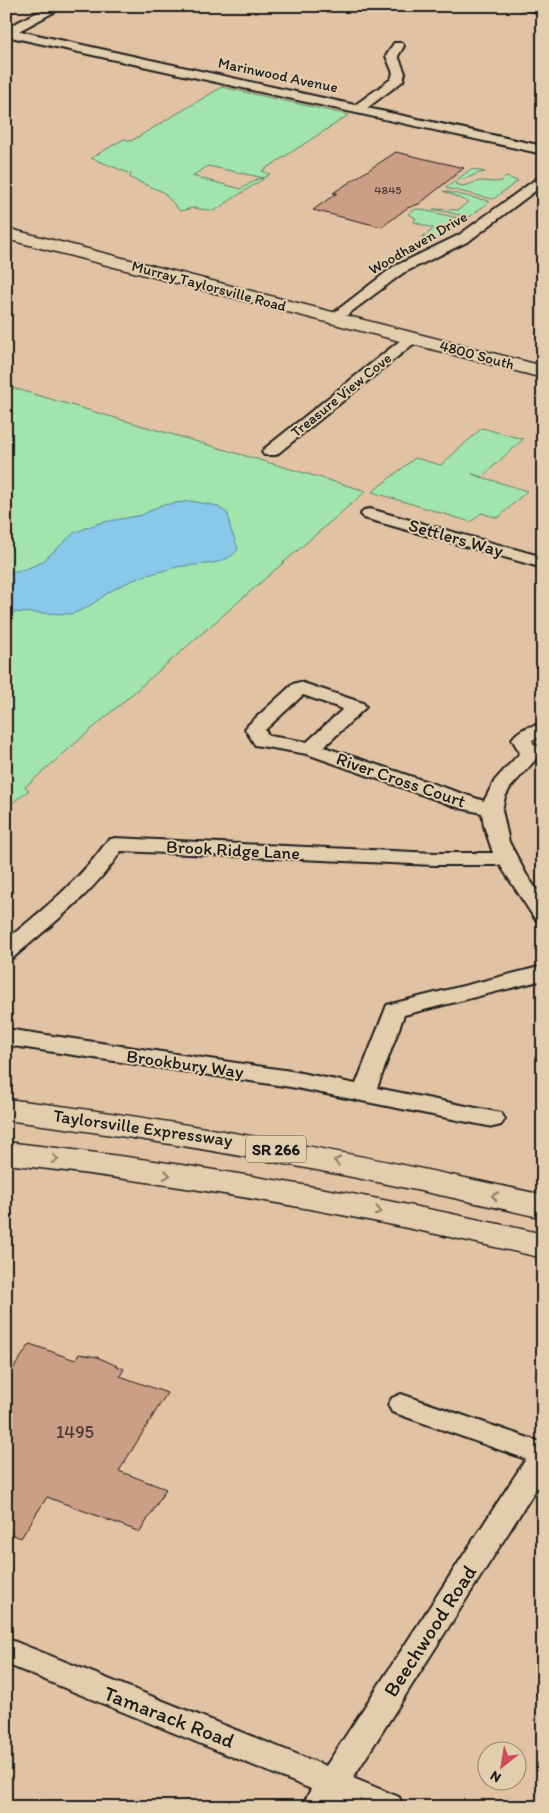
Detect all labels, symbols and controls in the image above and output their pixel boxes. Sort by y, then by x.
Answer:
street label: Marinwood Avenue [216,53,340,97]
house number: 4845 [374,183,402,197]
street label: Woodhaven Drive [365,207,471,279]
street label: Murray Taylorsville Road [130,257,288,315]
street label: 4800 South [438,336,517,374]
street label: Treasure View Cove [287,349,395,441]
street label: Settlers Way [406,514,506,562]
street label: River Cross Court [333,748,469,813]
street label: Brook Ridge Lane [166,836,300,864]
street label: Brookbury Way [125,1045,245,1083]
street label: Taylorsville Expressway [52,1105,235,1152]
road number: SR 266 [246,1136,306,1162]
one-way arrow [51,1153,59,1164]
one-way arrow [332,1156,341,1167]
one-way arrow [162,1169,171,1179]
one-way arrow [491,1191,500,1202]
one-way arrow [374,1205,383,1215]
house number: 1495 [56,1421,94,1443]
street label: Beechwood Road [378,1560,481,1701]
street label: Tamarack Road [100,1680,238,1753]
north arrow [476,1740,526,1790]
text: N [487,1767,504,1786]

